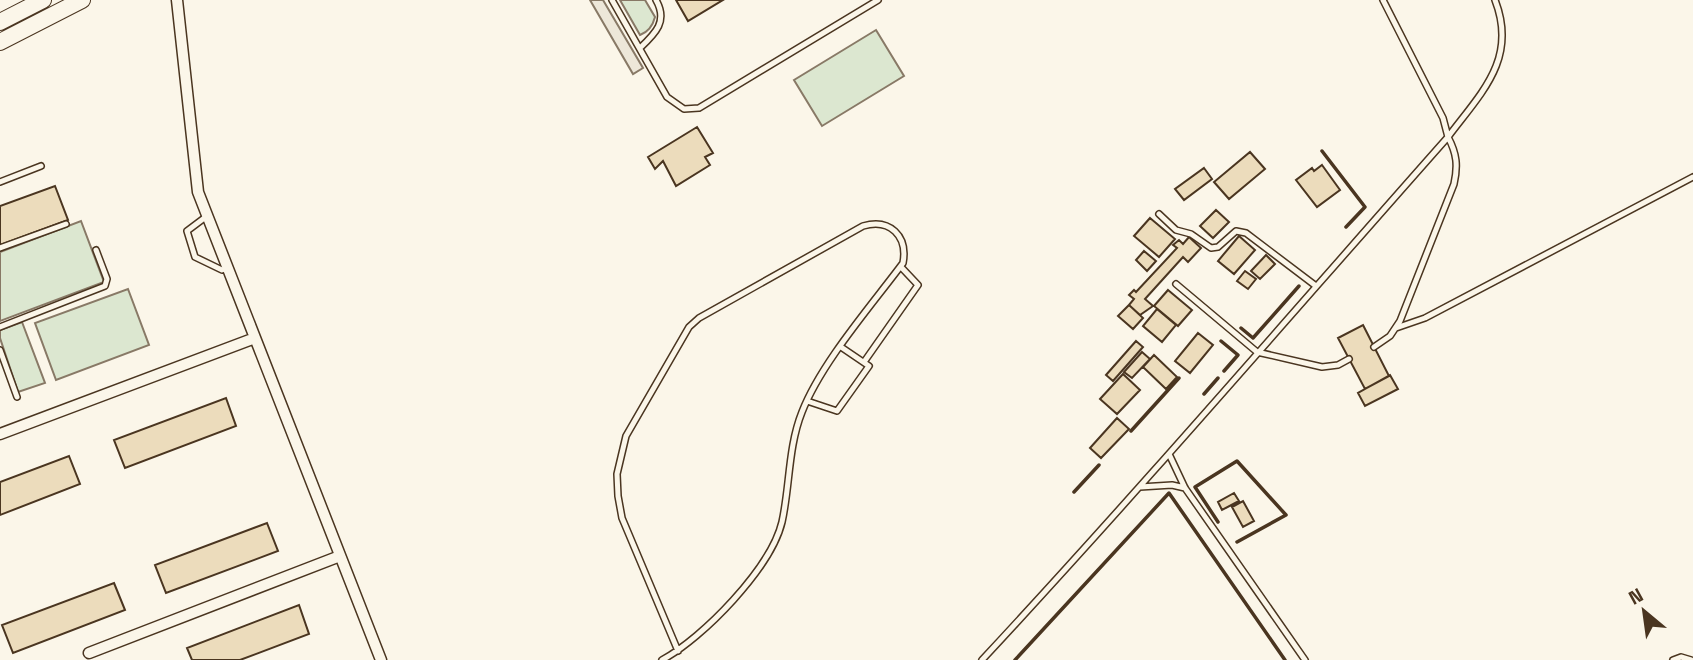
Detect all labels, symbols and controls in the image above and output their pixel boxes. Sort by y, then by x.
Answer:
north arrow [1609,576,1679,646]
text: N [1624,583,1648,611]

